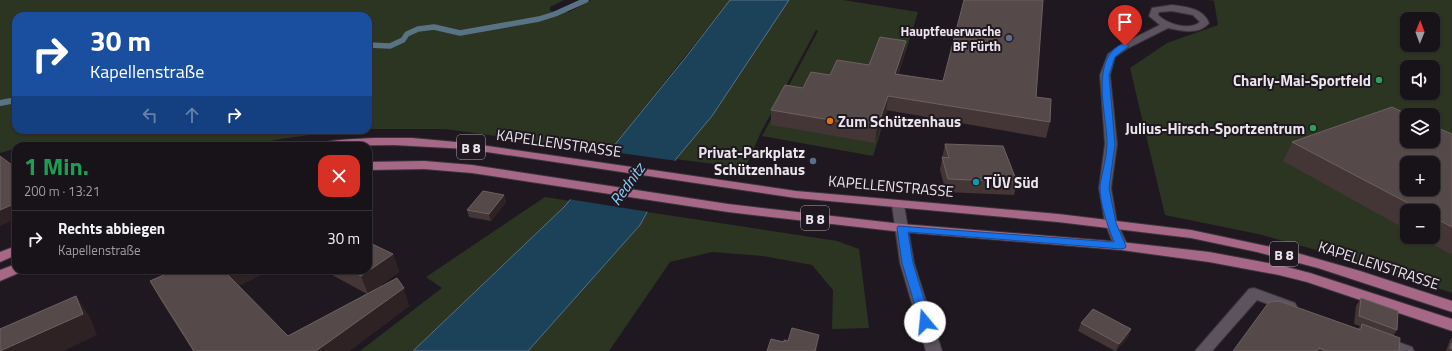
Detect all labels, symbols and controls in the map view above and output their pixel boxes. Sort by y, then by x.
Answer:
pin [1108,5,1142,46]
icon: arrive [1114,11,1136,33]
north arrow [1400,12,1440,52]
map controls [1400,12,1440,244]
text: 30 m [90,19,151,62]
place label: Hauptfeuerwache BF Fürth [900,21,1001,56]
icon: right [24,28,76,80]
marker: Hauptfeuerwache BF Fürth [1004,33,1014,43]
text: Kapellenstraße [90,58,204,85]
button: sound [1400,60,1440,100]
place label: Charly-Mai-Sportfeld [1233,69,1371,92]
marker: Charly-Mai-Sportfeld [1374,75,1384,85]
icon: left [139,104,161,126]
icon: ahead [181,104,203,126]
icon: right [223,104,245,126]
button: layers [1400,108,1440,148]
place label: Zum Schützenhaus [838,110,961,133]
marker: Zum Schützenhaus [825,116,835,126]
place label: Julius-Hirsch-Sportzentrum [1125,117,1305,140]
street label: KAPELLENSTRASSE [495,123,623,163]
marker: Julius-Hirsch-Sportzentrum [1308,123,1318,133]
road number: B 8 [457,135,485,159]
place label: Privat-Parkplatz Schützenhaus [698,141,805,181]
text: 1 Min. [24,148,89,184]
button: close [318,155,360,197]
marker: Privat-Parkplatz Schützenhaus [808,156,818,166]
button: + [1400,156,1440,196]
water label: Rednitz [603,157,651,210]
street label: KAPELLENSTRASSE [827,169,955,203]
place label: TÜV Süd [984,171,1039,194]
marker: TÜV Süd [971,177,981,187]
text: 200 m · 13:21 [24,181,100,201]
button: − [1400,204,1440,244]
road number: B 8 [801,206,829,230]
text: Rechts abbiegen [58,217,165,240]
text: 30 m [327,227,360,250]
icon: right [24,228,46,250]
street label: KAPELLENSTRASSE [1316,235,1442,295]
text: Kapellenstraße [58,240,141,260]
road number: B 8 [1270,242,1298,266]
position arrow [904,301,946,343]

